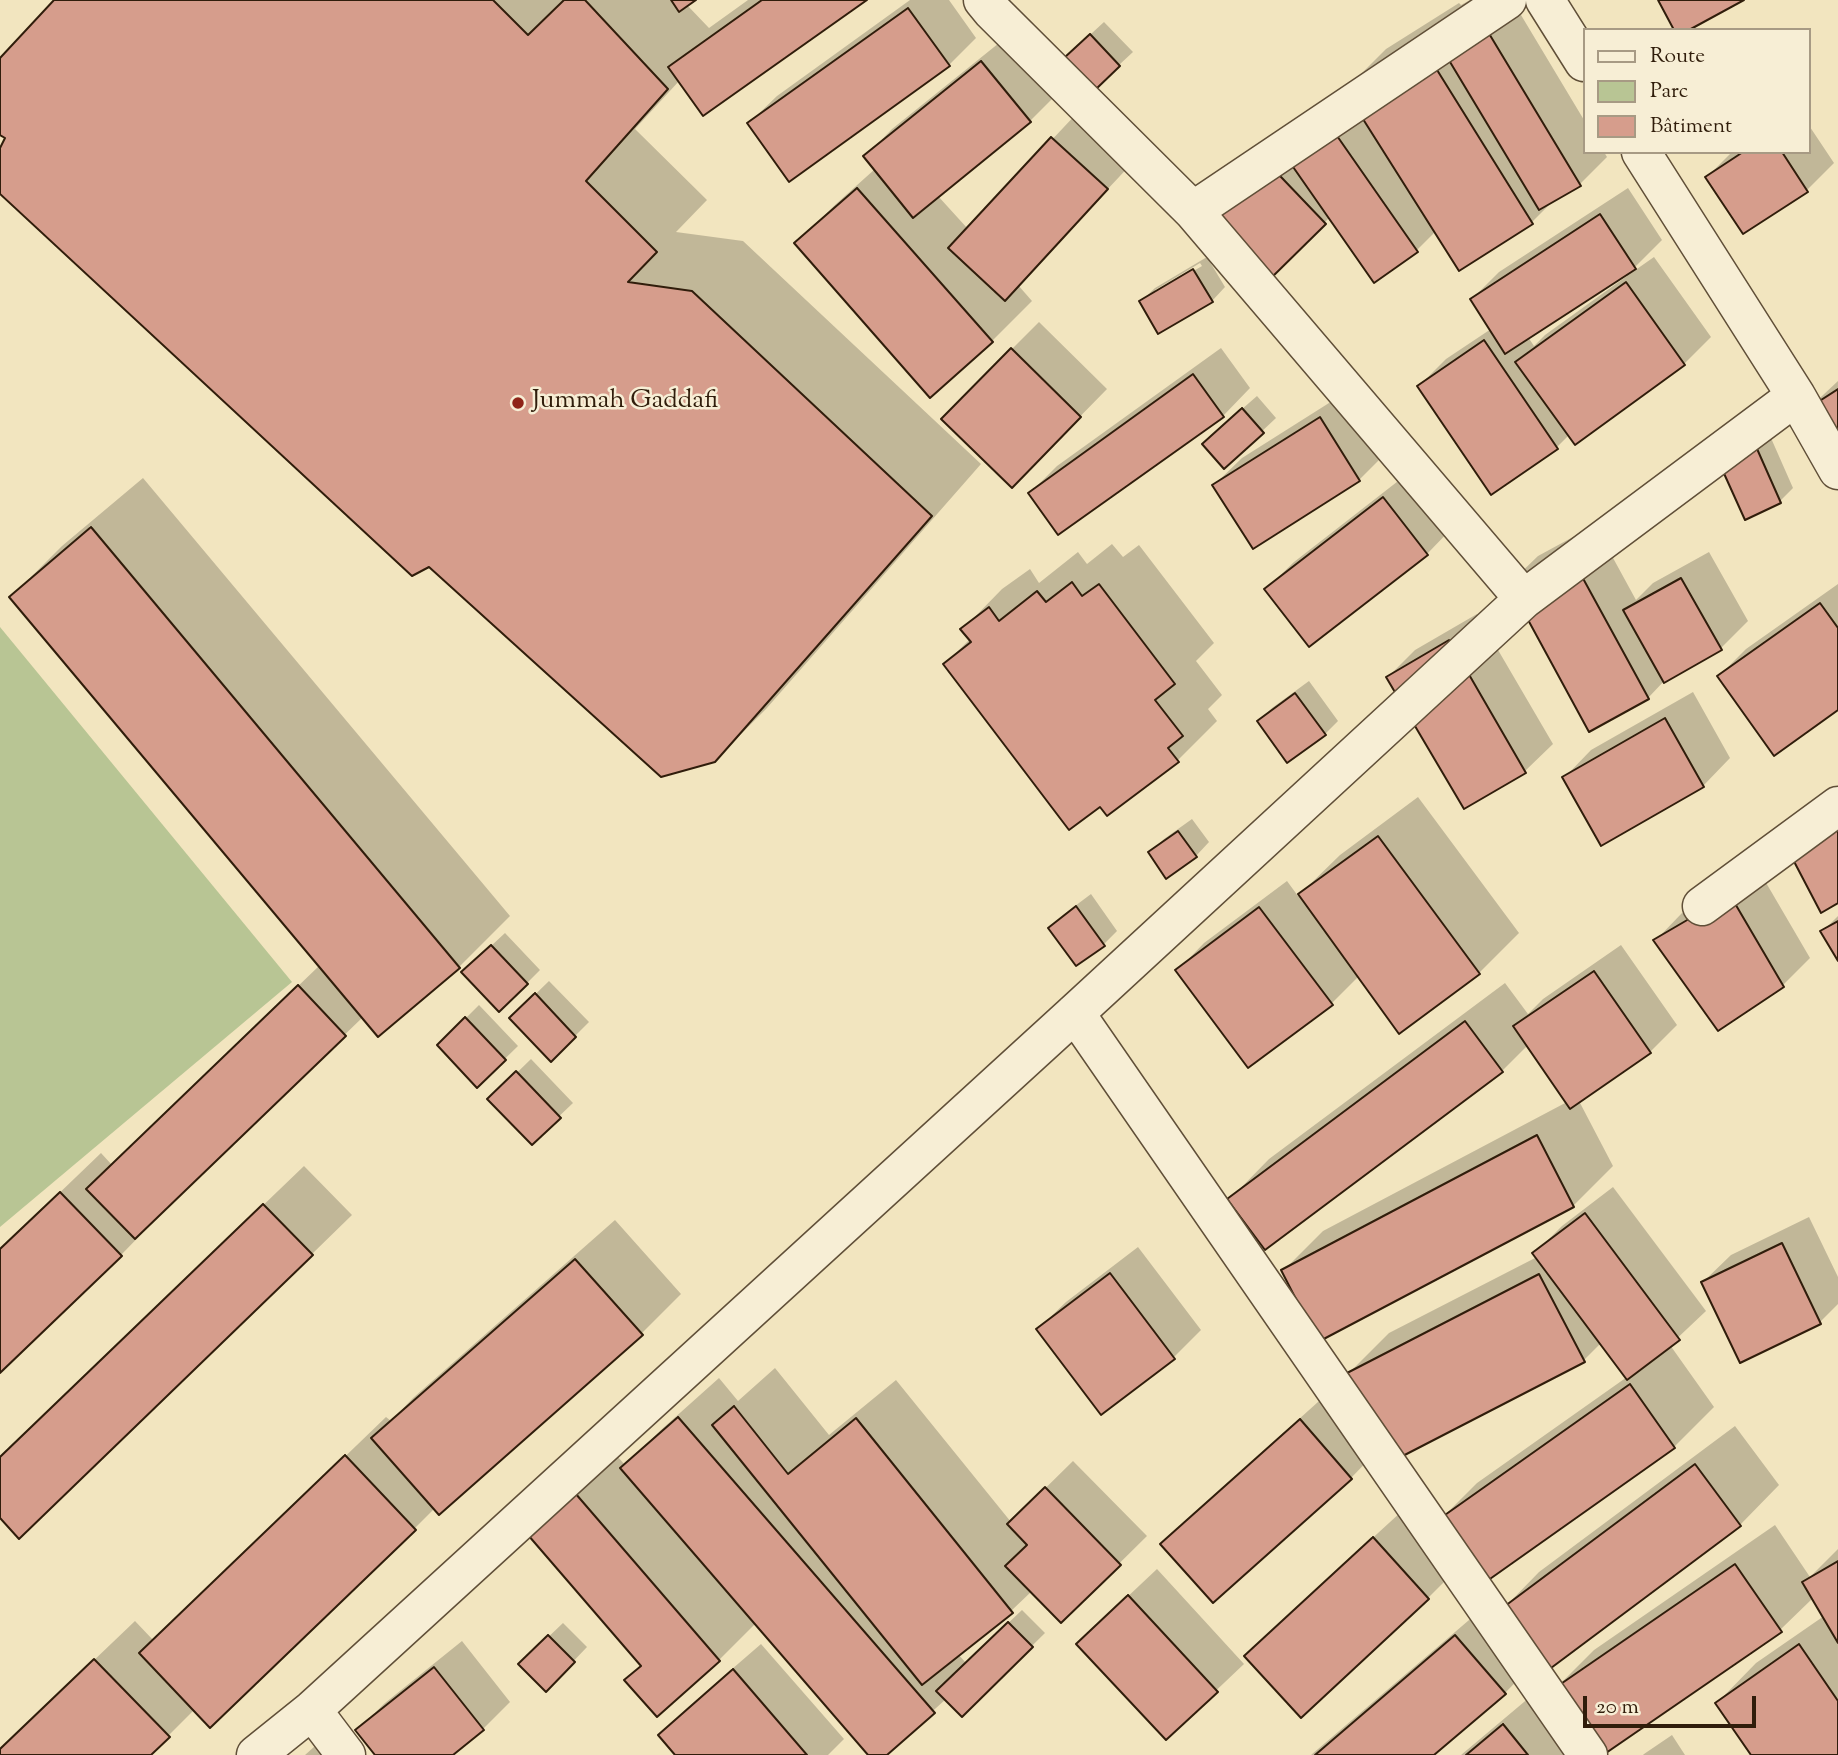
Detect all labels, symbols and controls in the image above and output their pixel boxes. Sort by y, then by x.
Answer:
legend [1582,28,1810,154]
text: Route [1650,42,1705,72]
text: Parc [1650,77,1688,107]
text: Bâtiment [1650,112,1732,142]
place label: Jummah Gaddafi [532,387,718,419]
marker: Jummah Gaddafi [510,395,526,411]
scale bar [1586,1682,1759,1726]
text: 20 m [1596,1693,1639,1723]

